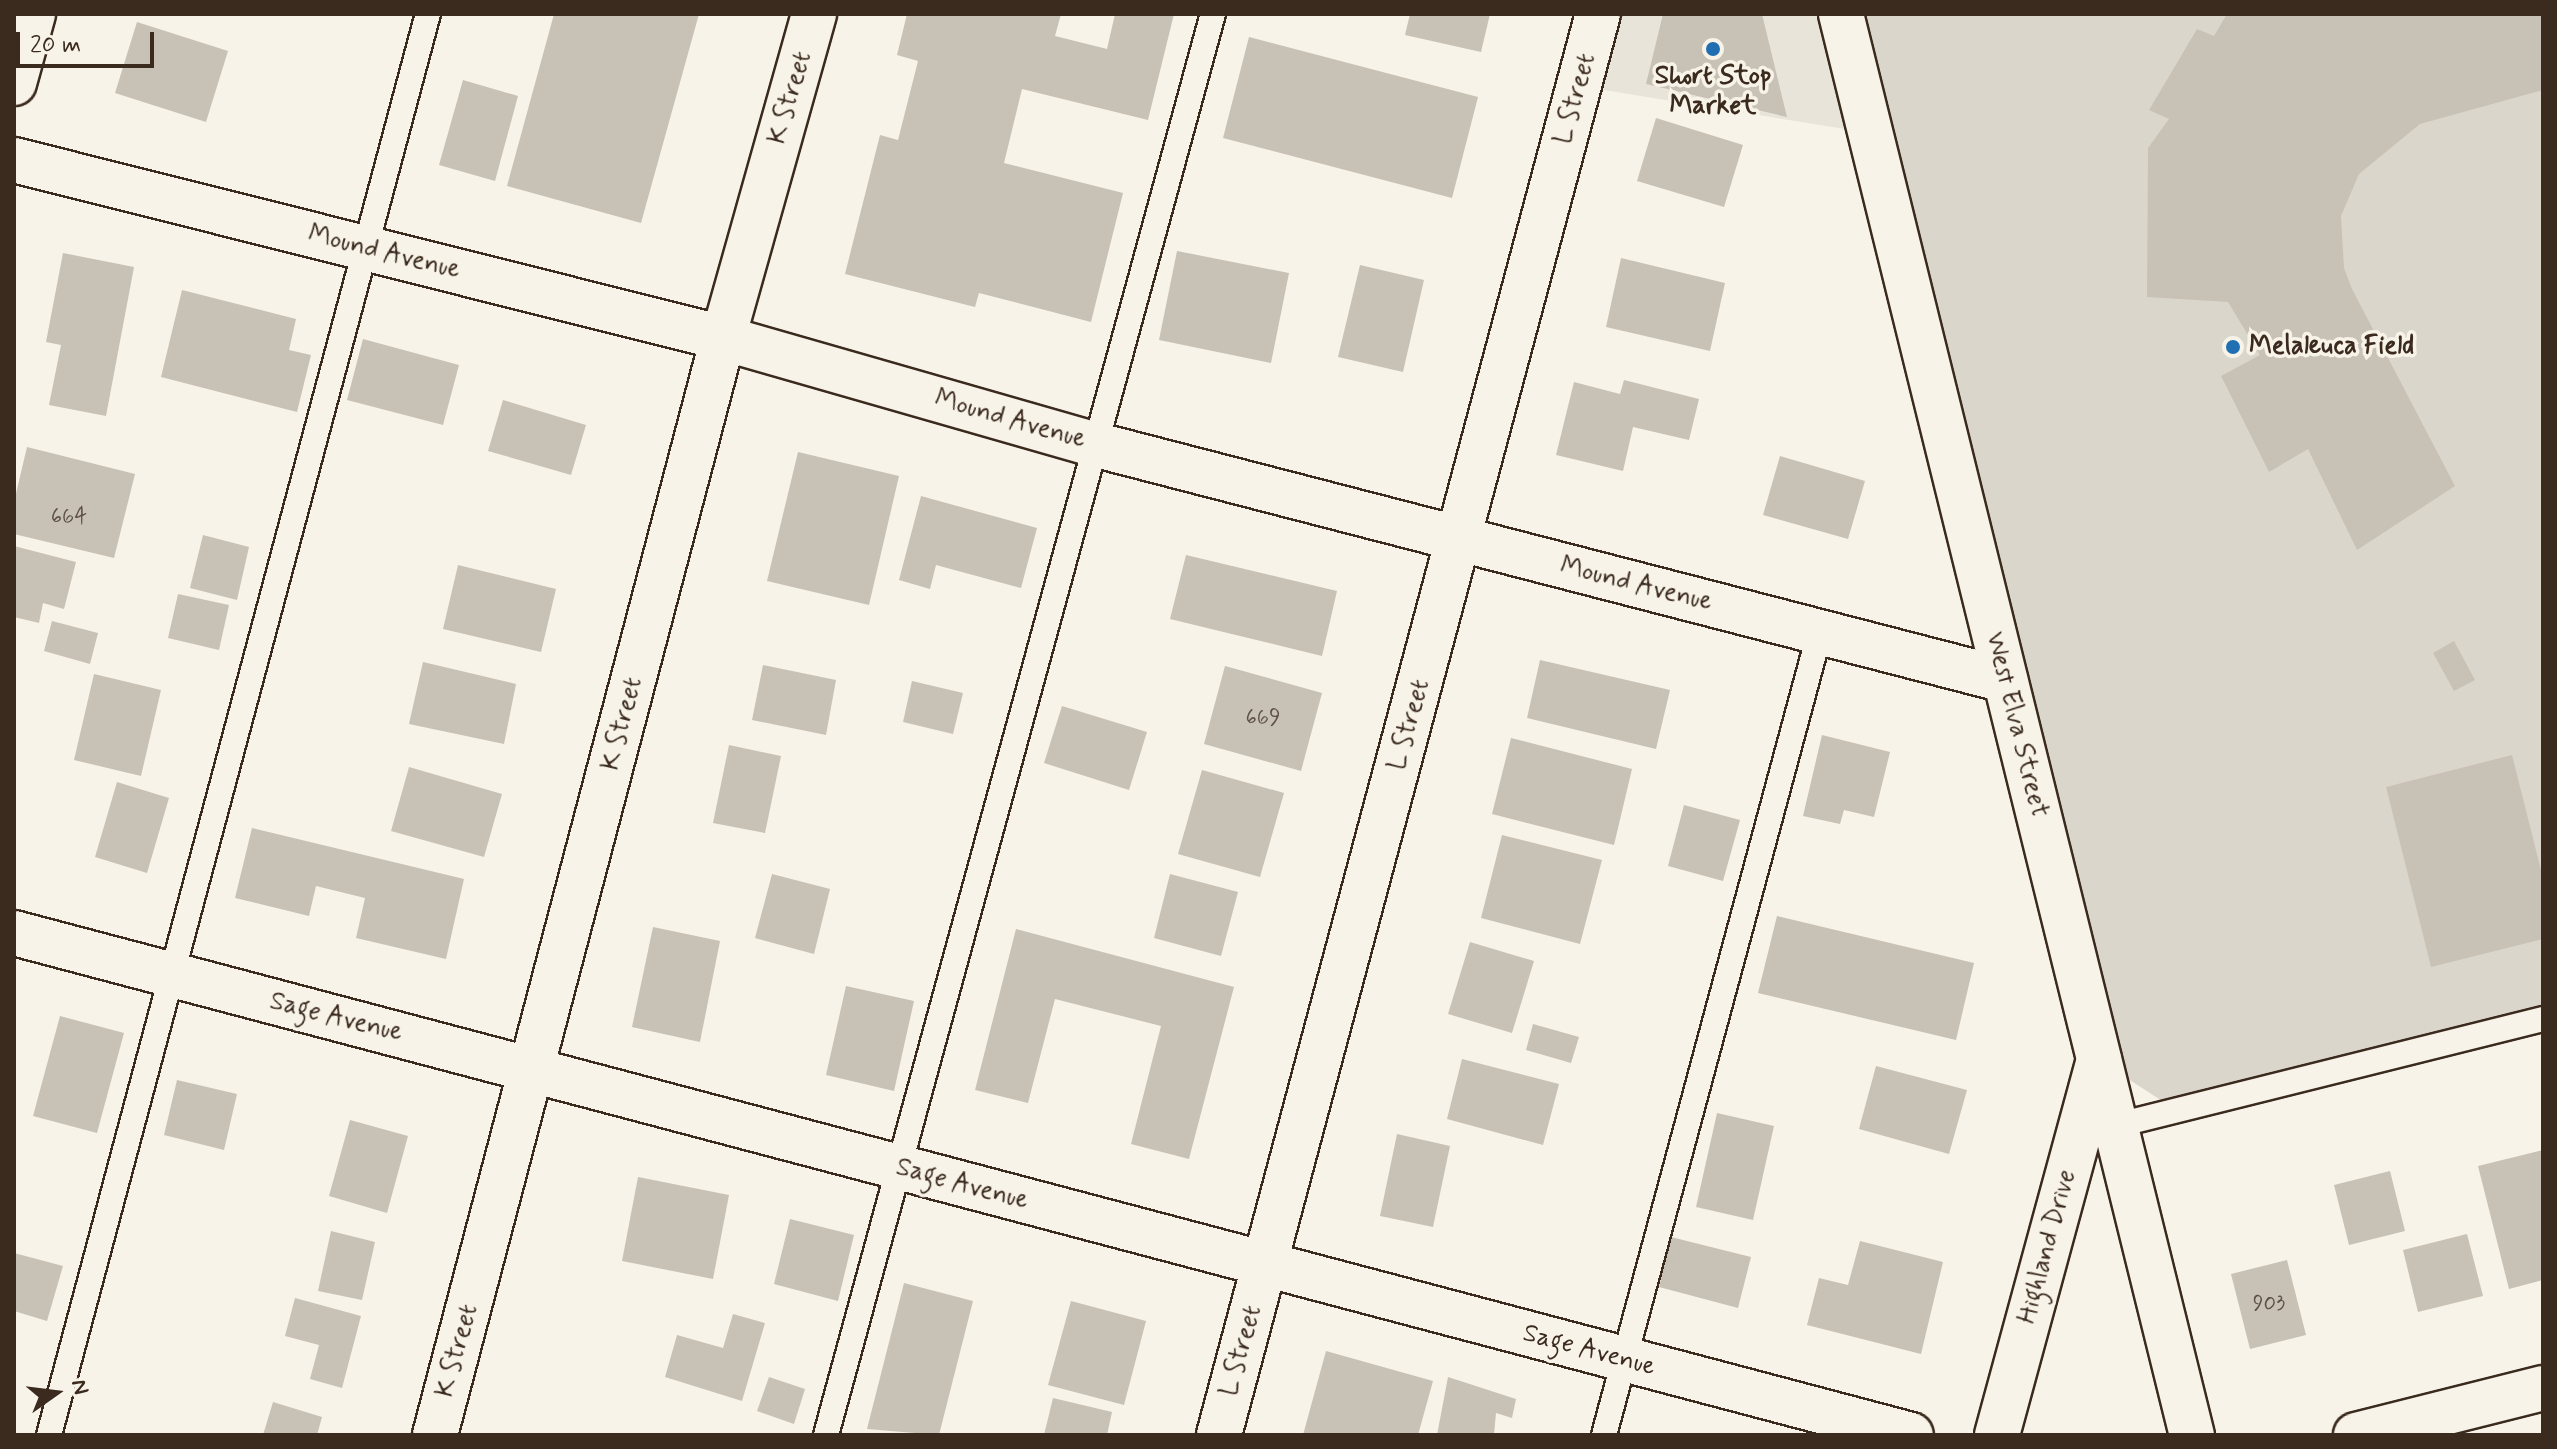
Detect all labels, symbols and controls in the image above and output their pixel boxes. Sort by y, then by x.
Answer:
scale bar [20,16,158,66]
text: 20 m [30,30,81,61]
marker: Short Stop Market [1704,40,1722,58]
street label: K Street [762,46,820,150]
street label: L Street [1548,48,1604,150]
place label: Short Stop Market [1658,61,1768,122]
street label: Mound Avenue [303,218,465,288]
place label: Melaleuca Field [2249,331,2415,363]
marker: Melaleuca Field [2224,338,2242,356]
street label: Mound Avenue [929,383,1091,457]
house number: 664 [51,505,87,531]
street label: Mound Avenue [1555,550,1717,620]
street label: West Elva Street [1978,630,2054,820]
street label: K Street [596,672,650,776]
street label: L Street [1382,674,1438,776]
house number: 669 [1245,706,1281,732]
street label: Sage Avenue [264,986,408,1050]
street label: Sage Avenue [890,1152,1034,1218]
street label: Highland Drive [2012,1167,2084,1327]
house number: 903 [2253,1292,2285,1318]
street label: K Street [430,1299,486,1403]
street label: L Street [1214,1300,1270,1402]
street label: Sage Avenue [1517,1318,1661,1384]
north arrow [16,1353,96,1433]
text: N [64,1377,95,1398]

